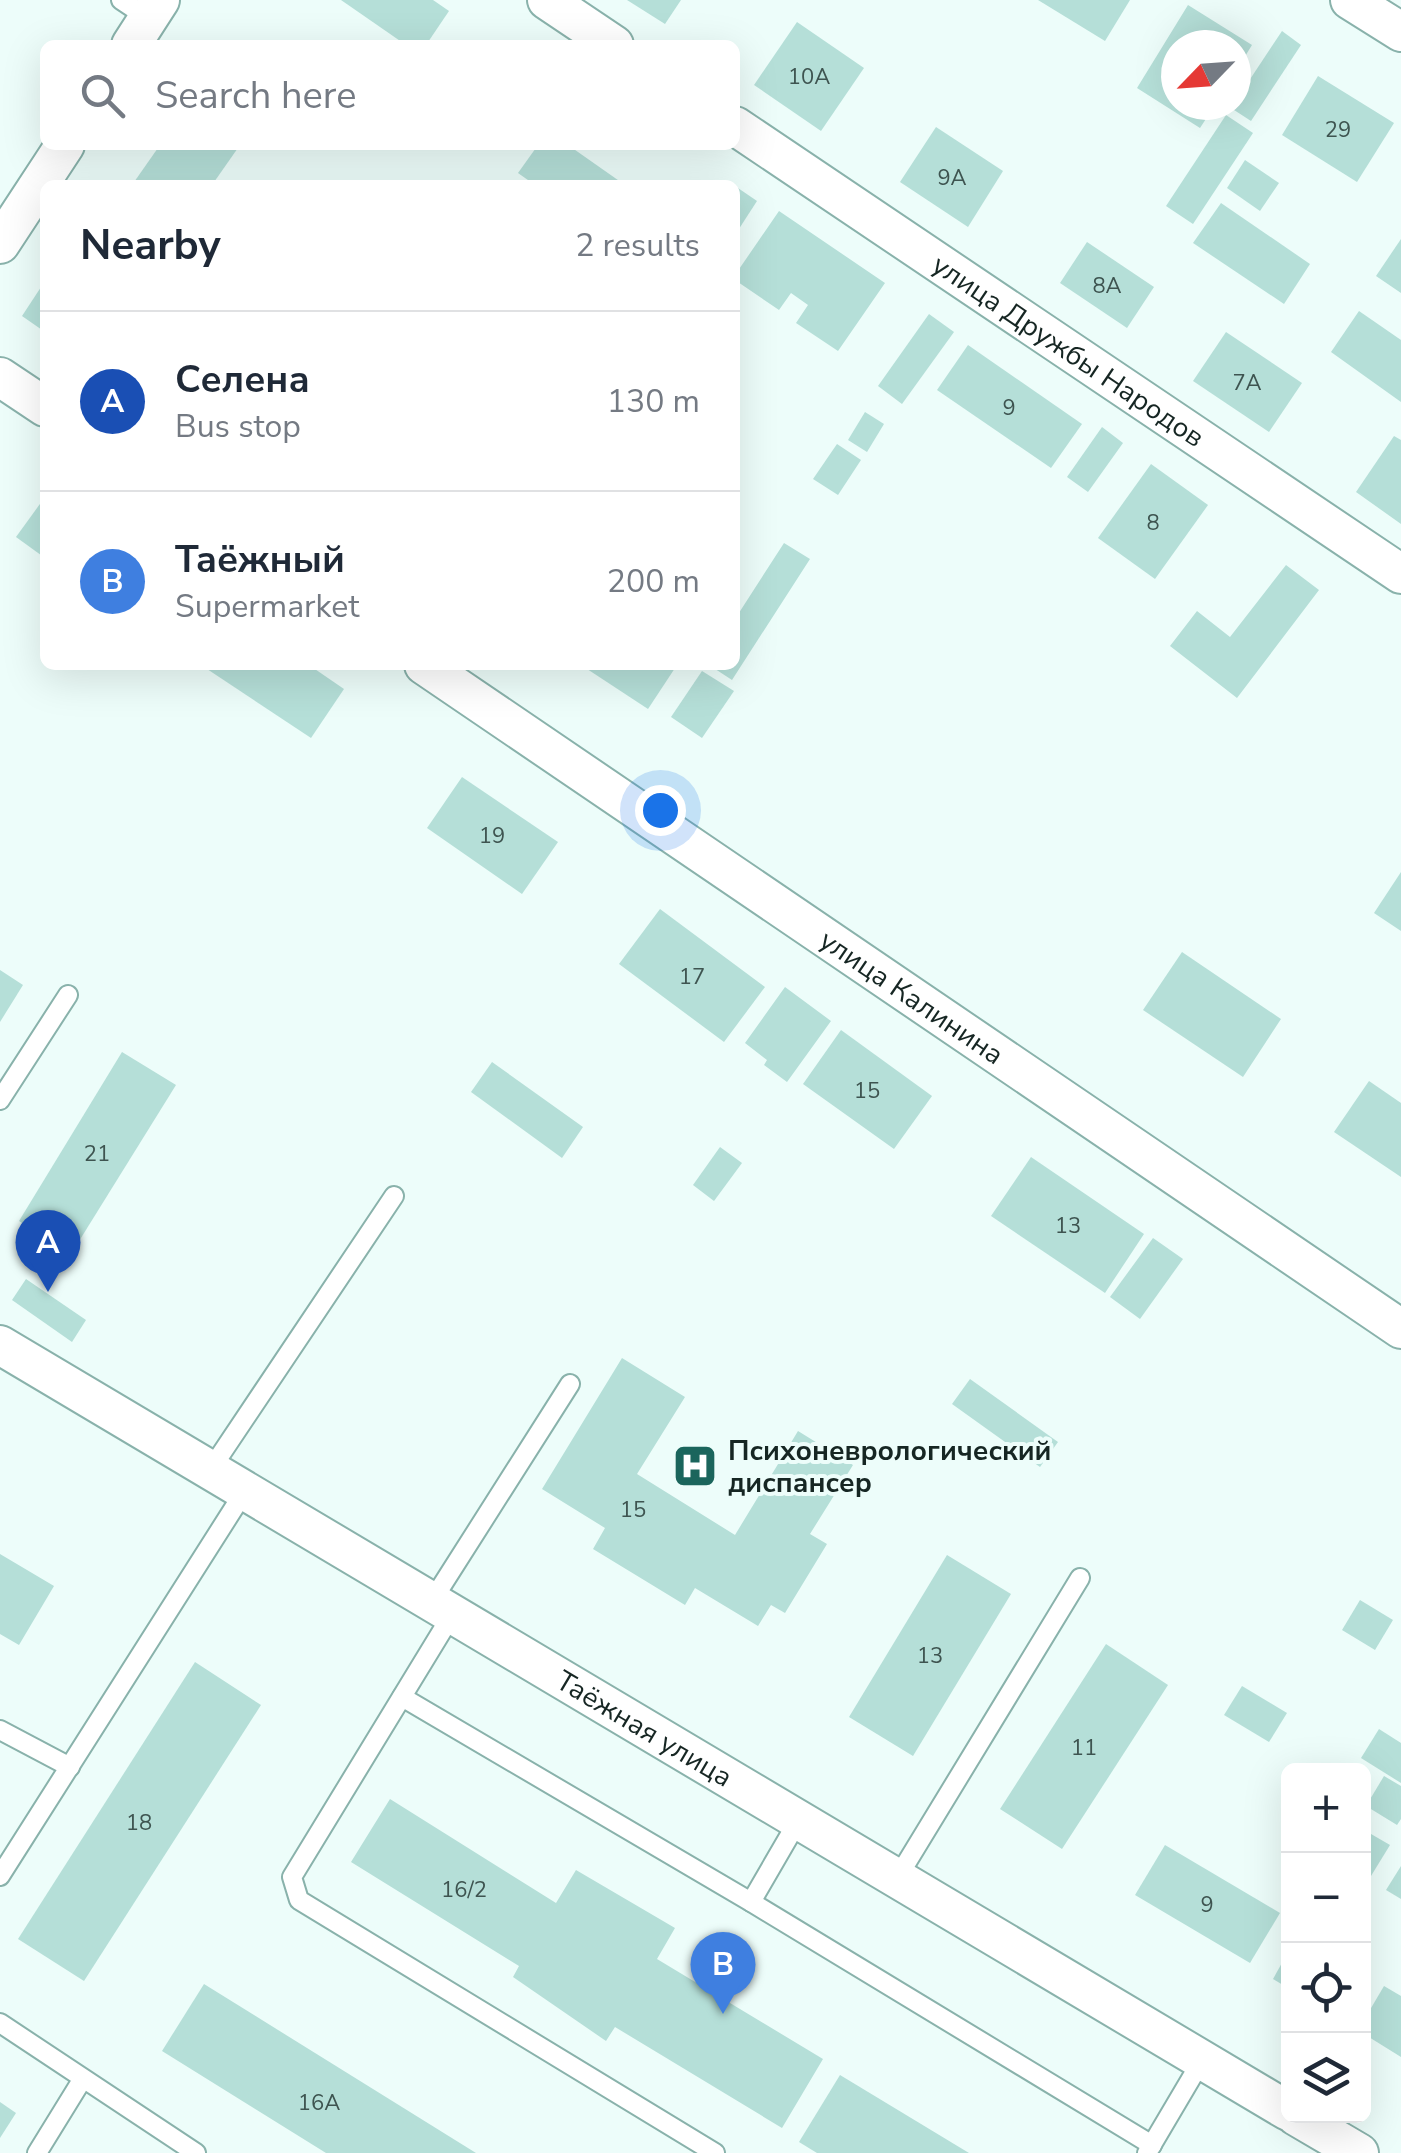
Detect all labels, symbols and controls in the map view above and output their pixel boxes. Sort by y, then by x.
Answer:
north arrow [1161,30,1251,120]
search box [40,40,740,150]
house number: 10А [788,62,830,92]
icon: search [75,68,130,123]
text: Search here [155,70,356,121]
house number: 29 [1325,115,1351,145]
house number: 9А [937,163,967,193]
text: Nearby [80,217,221,274]
text: 2 results [575,224,700,267]
street label: улица Дружбы Народов [924,246,1212,456]
house number: 8А [1092,271,1122,301]
text: Селена [175,354,310,405]
house number: 7А [1232,368,1262,398]
text: A [101,380,124,423]
text: 130 m [607,380,700,423]
house number: 9 [1002,393,1016,423]
text: Bus stop [175,405,301,448]
house number: 8 [1146,508,1160,538]
text: Таёжный [175,534,345,585]
text: B [101,560,124,603]
text: 200 m [607,560,700,603]
text: Supermarket [175,585,359,628]
your location [635,785,686,836]
house number: 19 [479,821,505,851]
street label: улица Калинина [812,921,1011,1074]
house number: 17 [679,962,705,992]
house number: 15 [854,1076,880,1106]
house number: 21 [84,1139,110,1169]
pin: A [15,1210,80,1292]
house number: 13 [1055,1211,1081,1241]
place label: Психоневрологический диспансер [728,1432,1052,1502]
hospital icon: Психоневрологический диспансер [672,1443,718,1489]
house number: 15 [620,1495,646,1525]
house number: 13 [917,1641,943,1671]
street label: Таёжная улица [549,1662,739,1796]
house number: 11 [1071,1733,1097,1763]
map controls [1281,1763,1371,2123]
button: + [1281,1763,1371,1853]
house number: 18 [126,1808,152,1838]
button: − [1281,1853,1371,1943]
house number: 16/2 [441,1875,487,1905]
house number: 9 [1200,1890,1214,1920]
pin: B [690,1932,756,2014]
button: locate [1281,1943,1371,2033]
button: layers [1281,2033,1371,2123]
house number: 16А [298,2088,340,2118]

